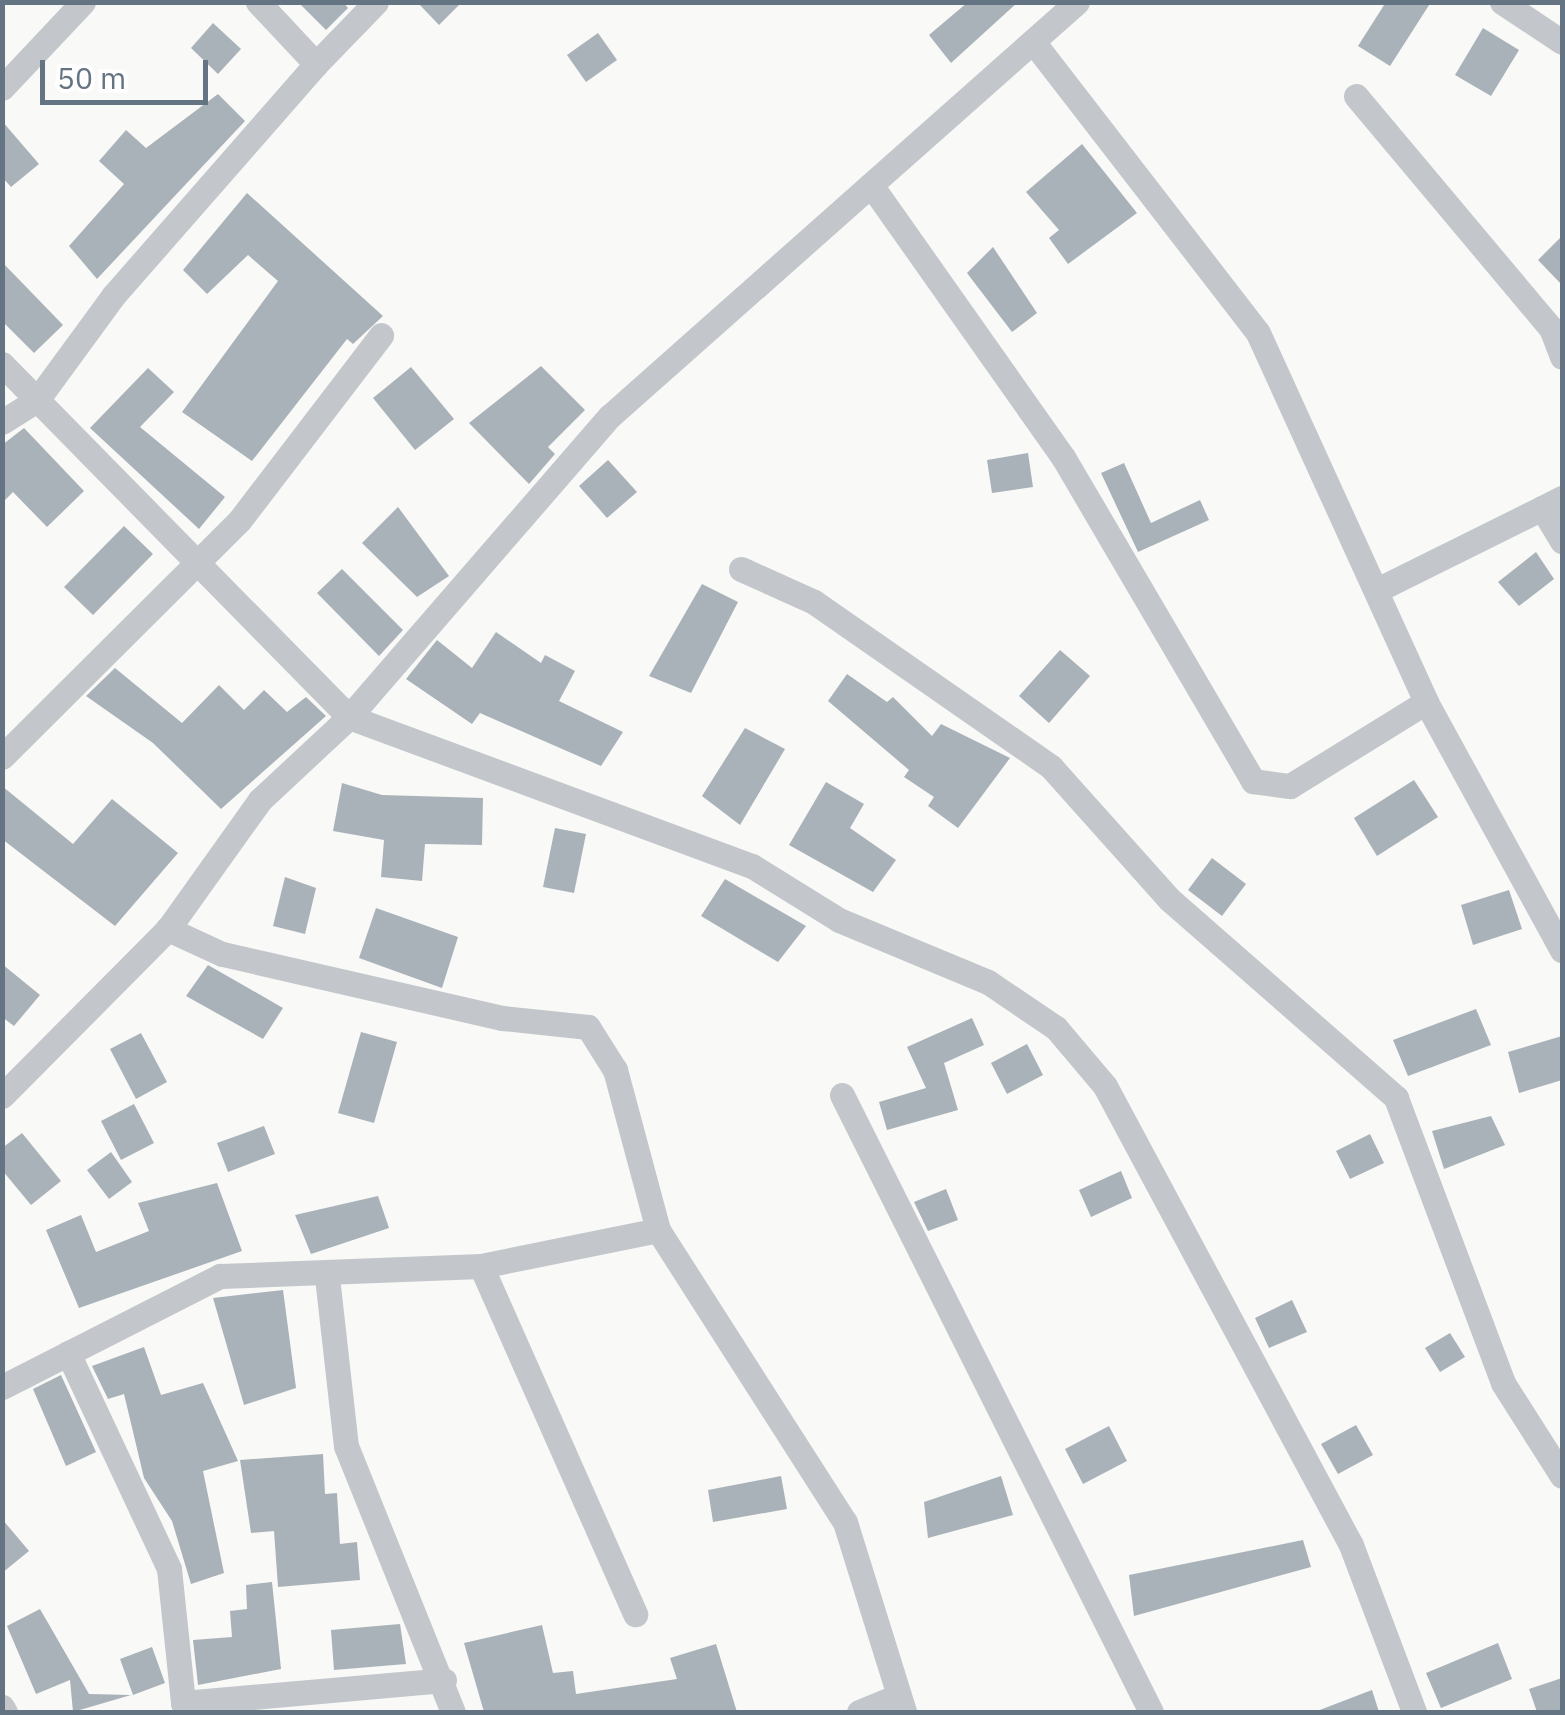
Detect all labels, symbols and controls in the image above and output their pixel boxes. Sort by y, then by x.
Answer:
scale bar [45,40,212,102]
text: 50 m [57,58,126,97]

